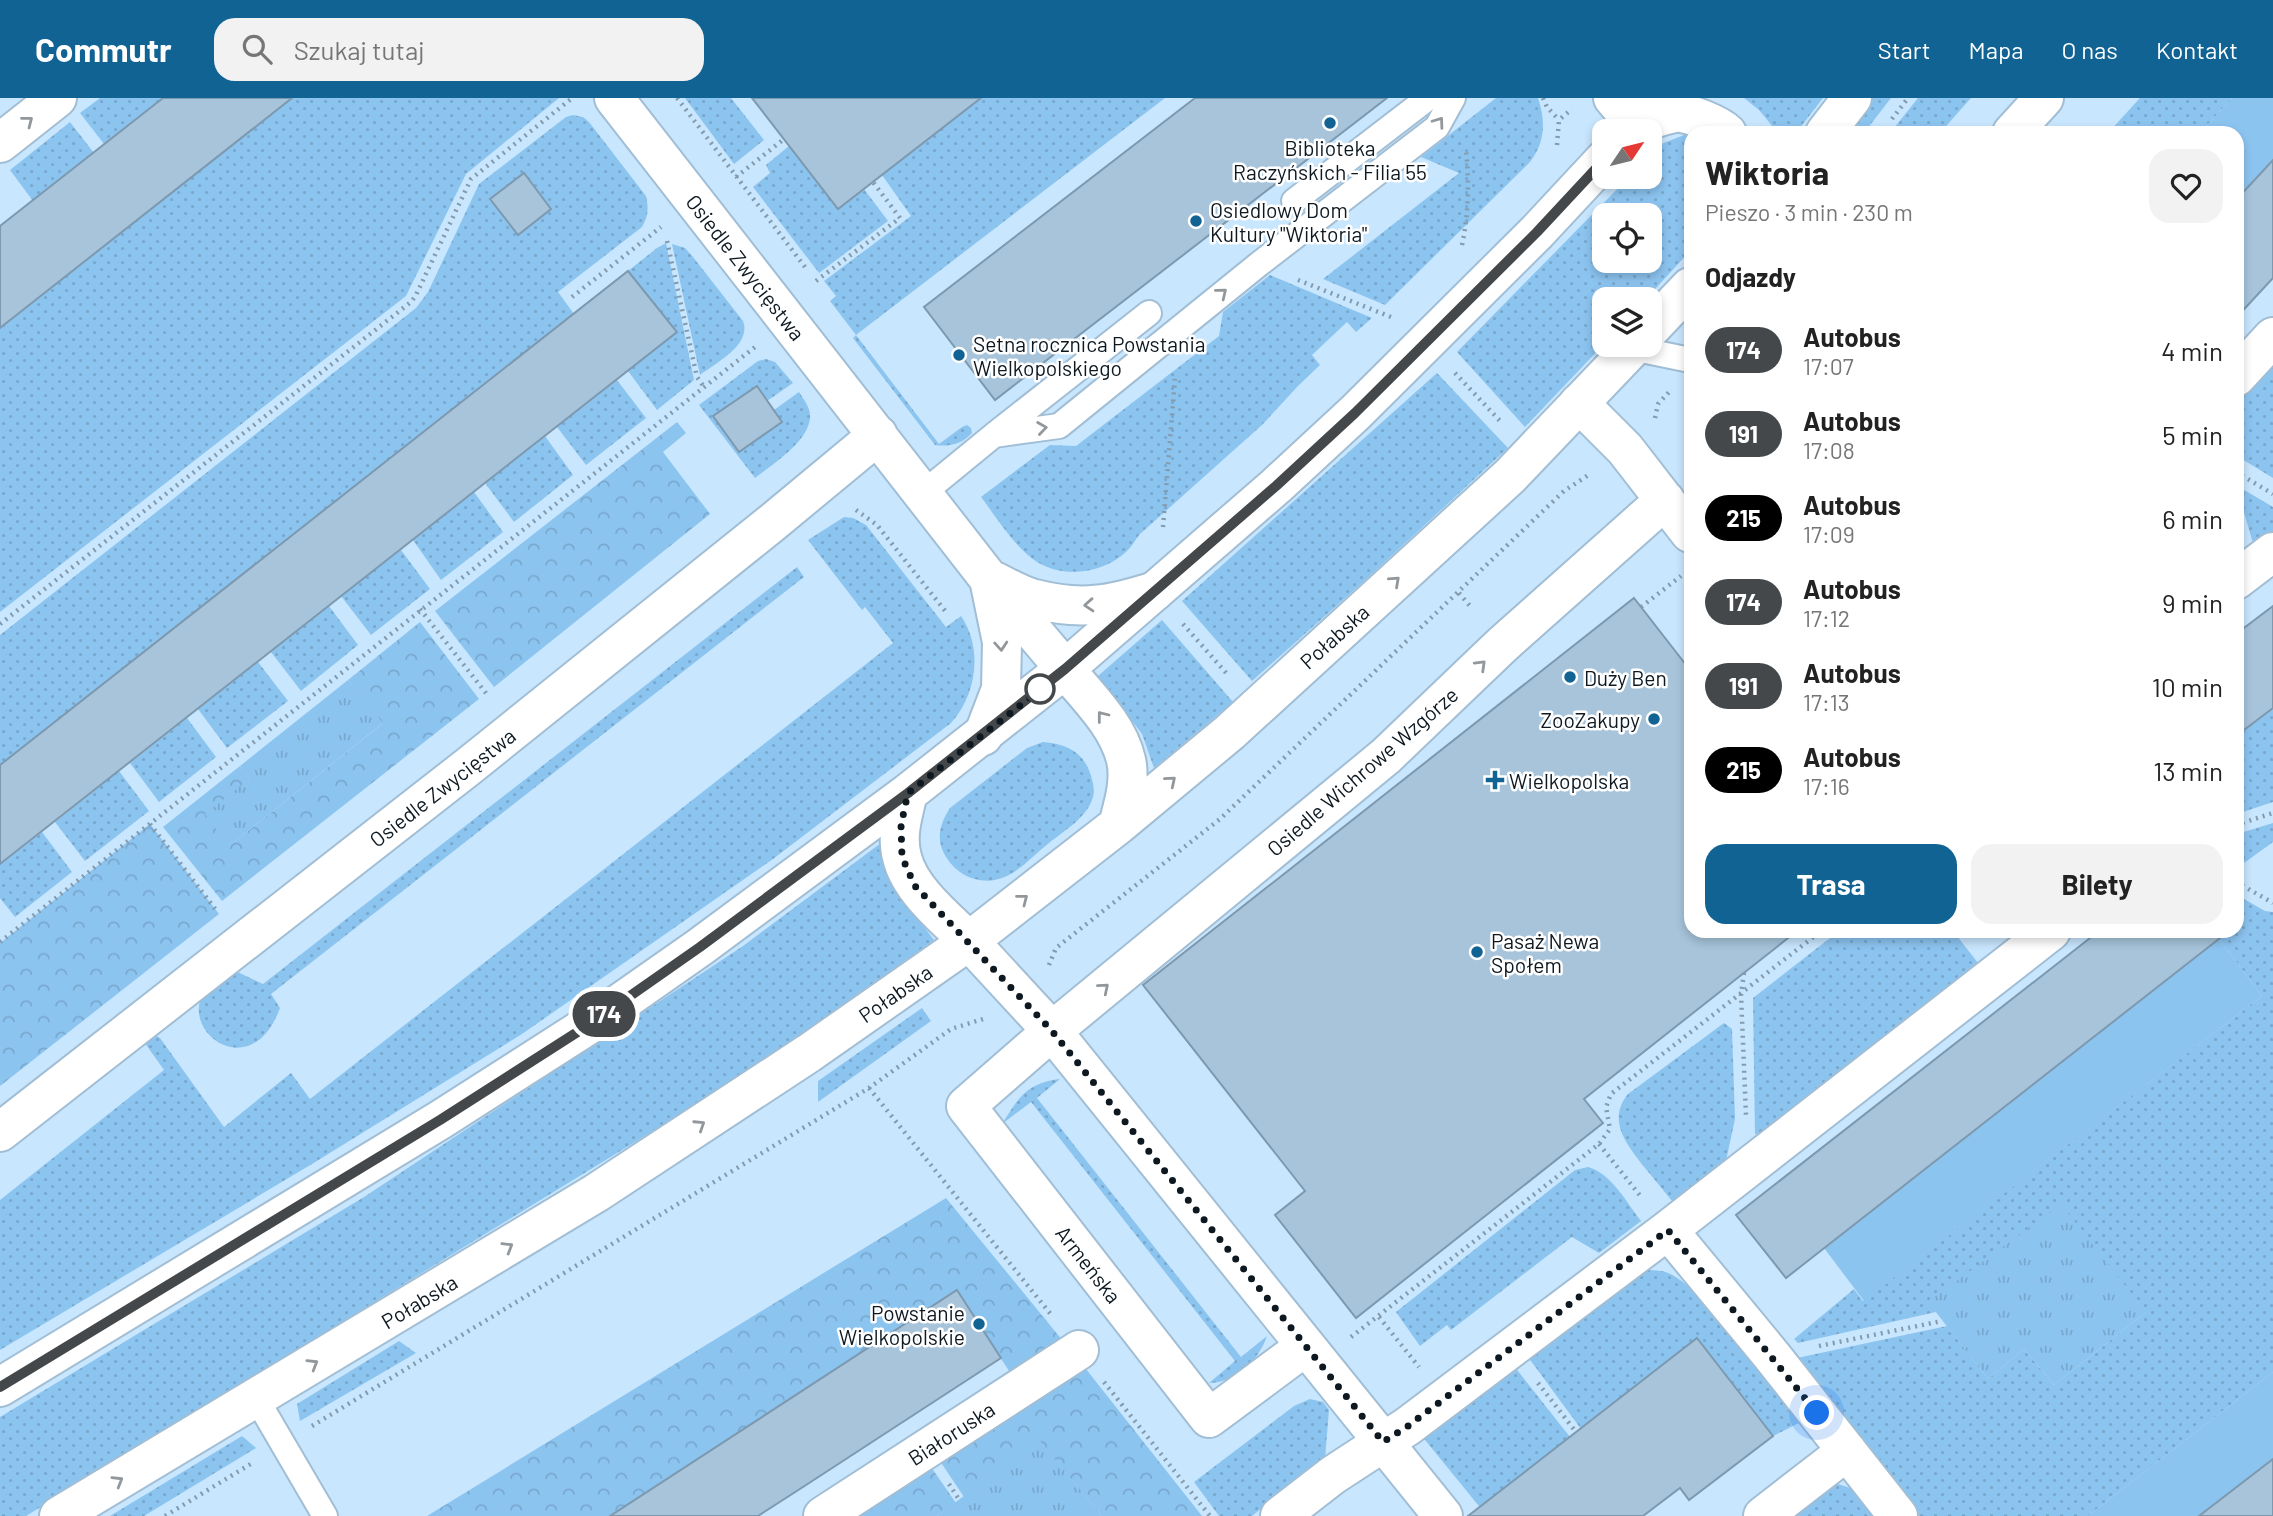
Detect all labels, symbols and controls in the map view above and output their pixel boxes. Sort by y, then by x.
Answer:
search box [214,18,704,81]
text: Commutr [35,29,172,69]
icon: search [238,30,276,68]
text: Szukaj tutaj [294,34,425,65]
text: Start [1878,35,1930,64]
text: Mapa [1968,35,2023,64]
text: O nas [2061,35,2118,64]
text: Kontakt [2156,35,2238,64]
marker: Biblioteka Raczyńskich - Filia 55 [1322,115,1338,131]
one-way arrow [21,116,33,129]
one-way arrow [1431,117,1443,130]
north arrow [1592,119,1662,189]
map controls [1592,119,1662,357]
place label: Biblioteka Raczyńskich - Filia 55 [1233,135,1427,184]
button: heart [2149,149,2223,223]
text: Wiktoria [1705,152,1829,192]
street label: Osiedle Zwycięstwa [681,189,811,345]
place label: Osiedlowy Dom Kultury "Wiktoria" [1210,197,1367,246]
text: Pieszo · 3 min · 230 m [1705,198,1913,226]
button: locate [1592,203,1662,273]
marker: Osiedlowy Dom Kultury "Wiktoria" [1188,213,1204,229]
text: Odjazdy [1705,261,1796,292]
button: layers [1592,287,1662,357]
one-way arrow [1214,289,1227,301]
text: Autobus [1803,321,1901,352]
place label: Setna rocznica Powstania Wielkopolskiego [973,331,1205,380]
text: 174 [1726,335,1761,364]
text: 4 min [2161,335,2223,366]
marker: Setna rocznica Powstania Wielkopolskiego [951,347,967,363]
text: 17:07 [1803,352,1854,380]
text: Autobus [1803,405,1901,436]
text: 191 [1729,419,1758,448]
text: 5 min [2162,419,2223,450]
one-way arrow [1036,421,1048,436]
text: 17:08 [1803,436,1855,464]
text: Autobus [1803,489,1901,520]
text: 215 [1726,503,1761,532]
text: 6 min [2162,503,2223,534]
text: 17:09 [1803,520,1855,548]
text: Autobus [1803,573,1901,604]
one-way arrow [1387,576,1400,589]
text: 174 [1726,587,1761,616]
text: 9 min [2162,587,2223,618]
one-way arrow [1083,598,1094,613]
street label: Połabska [1294,599,1374,673]
text: 17:12 [1803,604,1850,632]
one-way arrow [993,641,1008,652]
text: Autobus [1803,657,1901,688]
one-way arrow [1473,660,1486,673]
place label: Duży Ben [1584,665,1667,690]
marker: Duży Ben [1562,669,1578,685]
text: 191 [1729,671,1758,700]
text: 10 min [2152,671,2223,702]
unlabelled marker [1025,674,1055,704]
street label: Osiedle Wichrowe Wzgórze [1261,681,1463,861]
text: 17:13 [1803,688,1850,716]
place label: ZooZakupy [1540,707,1640,732]
one-way arrow [1098,711,1110,724]
marker: ZooZakupy [1646,711,1662,727]
street label: Osiedle Zwycięstwa [364,722,520,852]
text: Autobus [1803,741,1901,772]
text: 215 [1726,755,1761,784]
text: 13 min [2153,755,2223,786]
place label: Wielkopolska [1509,768,1629,793]
marker: Wielkopolska [1487,772,1503,788]
text: 17:16 [1803,772,1850,800]
one-way arrow [1163,777,1175,790]
button: Trasa [1705,844,1957,924]
button: Bilety [1971,844,2223,924]
one-way arrow [1015,895,1027,908]
place label: Pasaż Newa Społem [1491,928,1599,977]
marker: Pasaż Newa Społem [1469,944,1485,960]
street label: Połabska [853,959,937,1027]
one-way arrow [1096,984,1109,996]
line badge: 174 [564,991,644,1037]
text: 174 [587,999,621,1028]
one-way arrow [692,1121,705,1133]
street label: Armeńska [1051,1220,1127,1308]
one-way arrow [500,1242,513,1255]
street label: Połabska [377,1269,461,1333]
place label: Powstanie Wielkopolskie [839,1300,965,1349]
marker: Powstanie Wielkopolskie [971,1316,987,1332]
one-way arrow [305,1360,318,1373]
your location [1799,1395,1834,1430]
street label: Białoruska [903,1396,999,1470]
one-way arrow [110,1476,123,1489]

